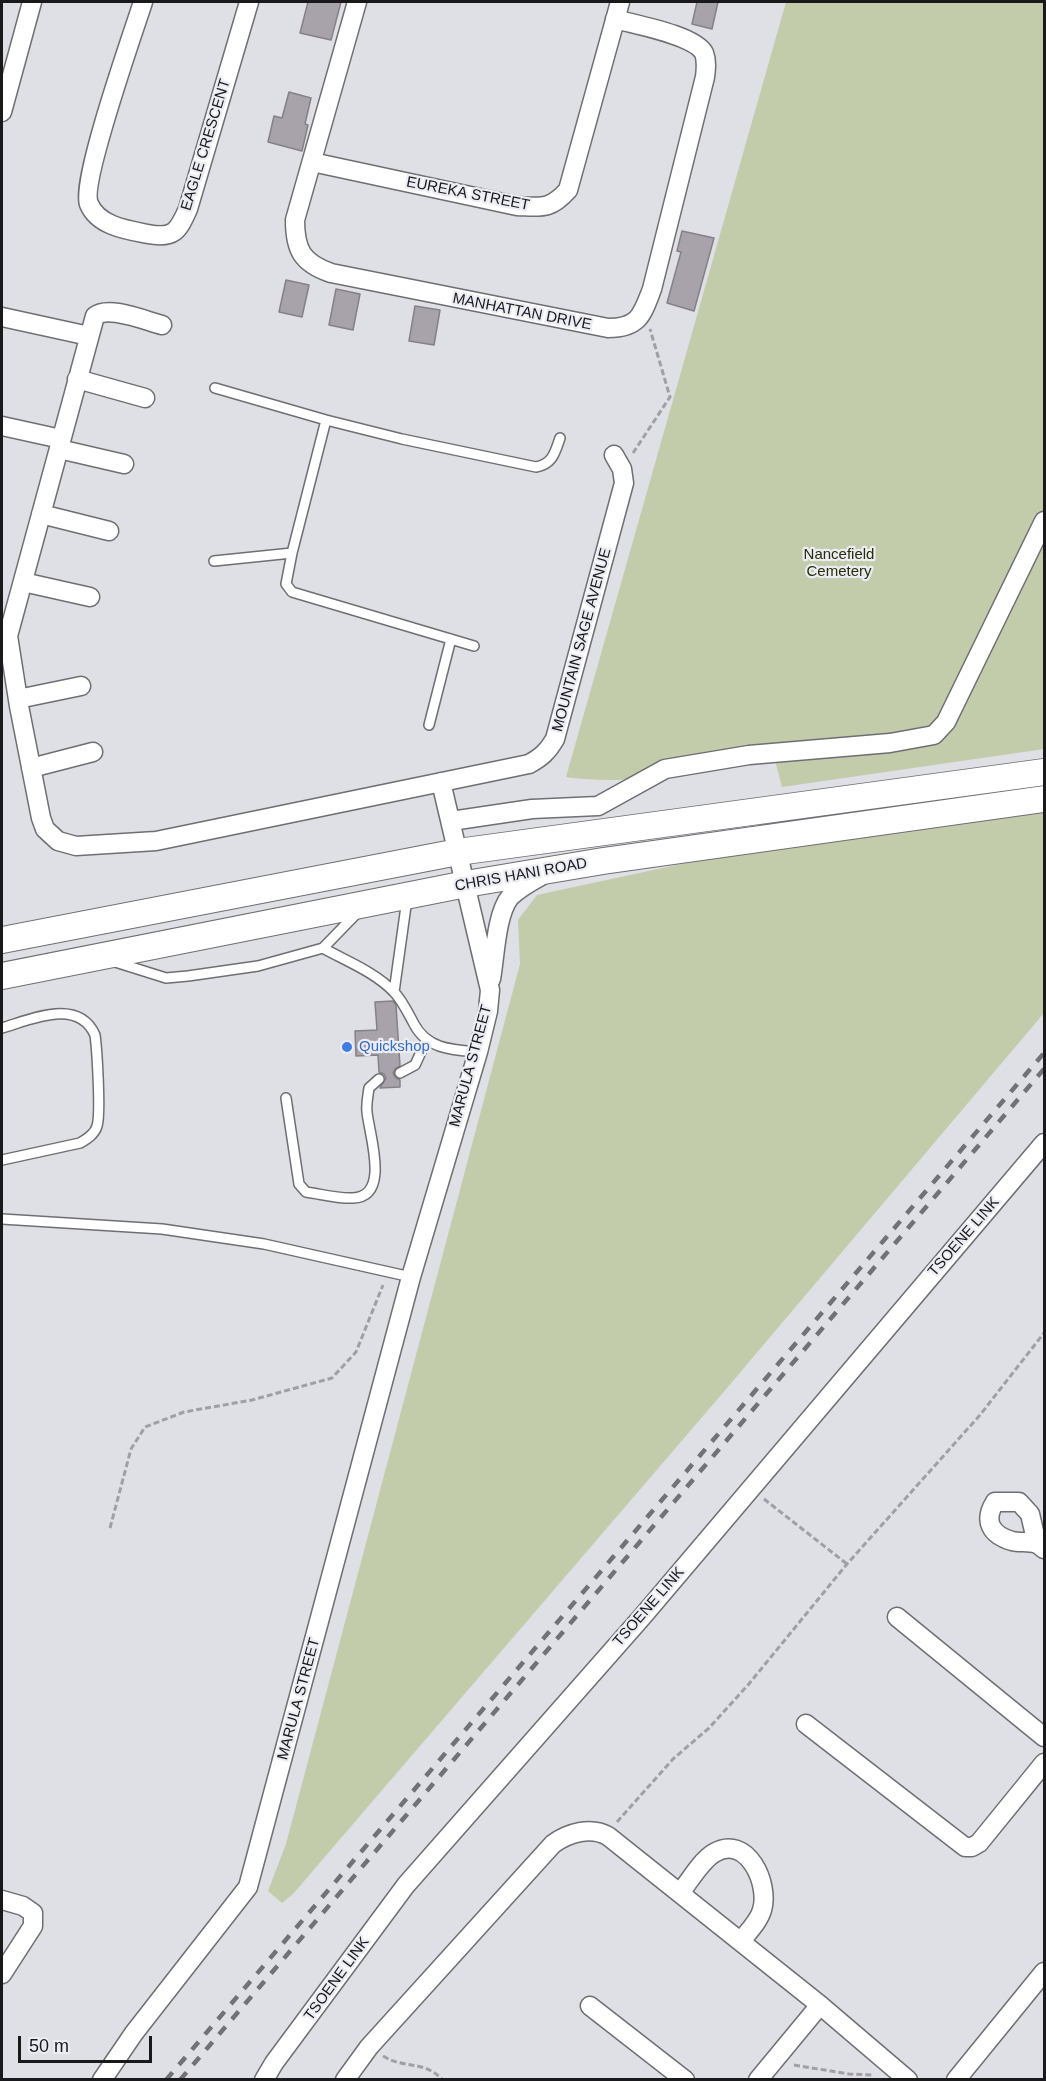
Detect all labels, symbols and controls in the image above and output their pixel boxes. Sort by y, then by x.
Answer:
street label: EAGLE CRESCENT [177,77,235,213]
street label: EUREKA STREET [405,173,531,215]
street label: MANHATTAN DRIVE [451,290,593,334]
street label: MOUNTAIN SAGE AVENUE [549,546,615,734]
park label: Nancefield Cemetery [804,546,874,581]
street label: CHRIS HANI ROAD [453,854,589,896]
street label: MARULA STREET [446,1003,496,1129]
place label: Quickshop [359,1038,430,1056]
marker: Quickshop [340,1040,354,1054]
street label: TSOENE LINK [925,1194,1003,1280]
street label: TSOENE LINK [610,1564,688,1650]
street label: MARULA STREET [274,1636,324,1762]
street label: TSOENE LINK [301,1934,373,2024]
scale bar [21,2024,154,2062]
text: 50 m [29,2036,69,2056]

